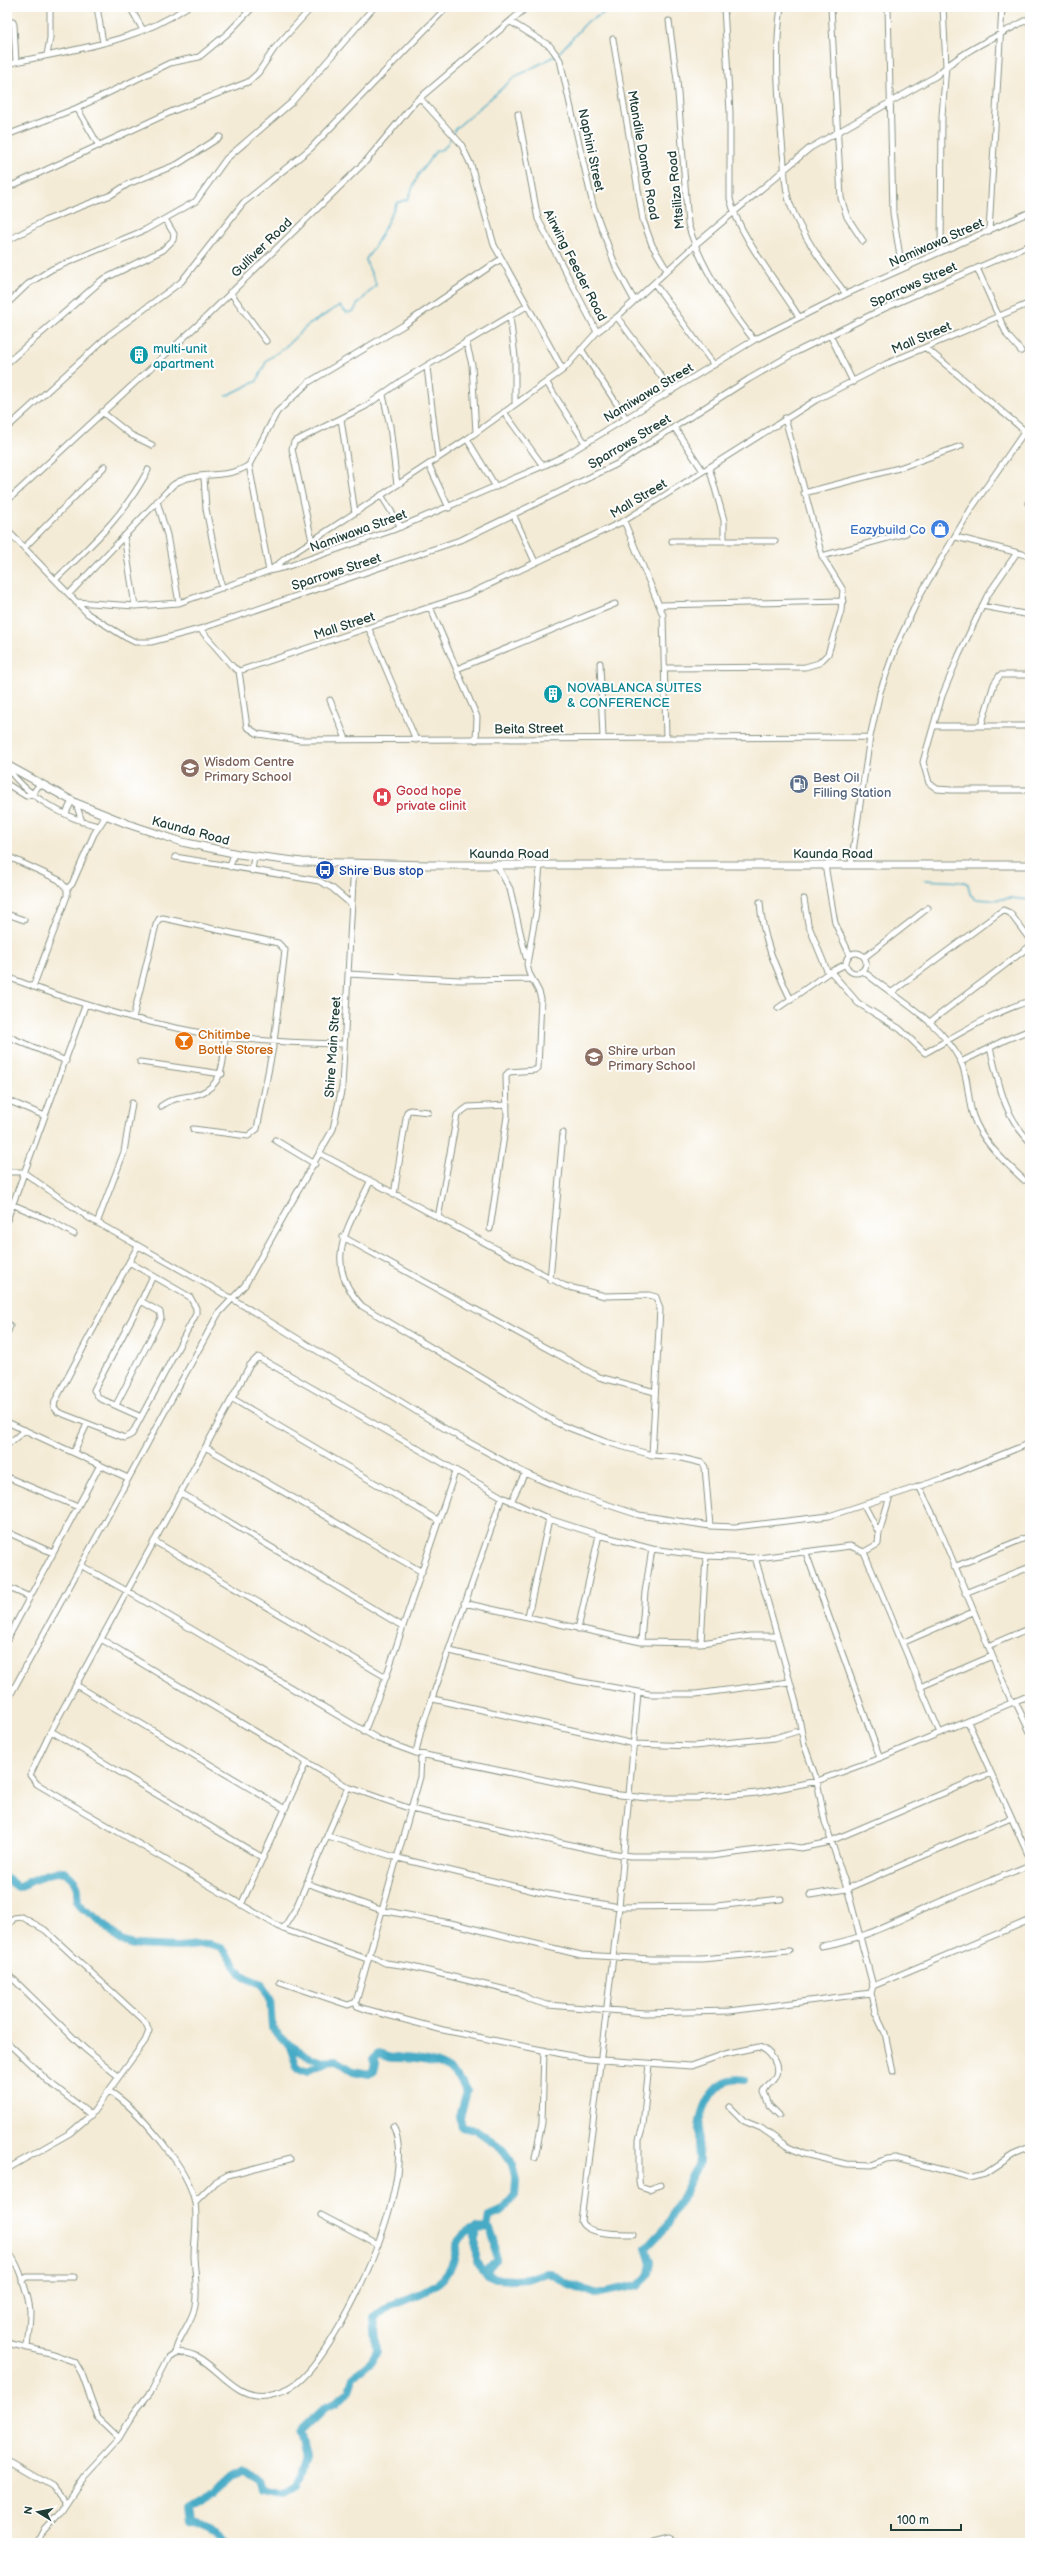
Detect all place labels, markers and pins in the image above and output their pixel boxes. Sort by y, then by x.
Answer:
place label: multi-unit apartment [153,341,214,372]
building icon: multi-unit apartment [128,344,150,366]
shop icon: Eazybuild Co [929,518,951,540]
place label: Eazybuild Co [850,522,926,538]
place label: NOVABLANCA SUITES & CONFERENCE [567,680,702,711]
building icon: NOVABLANCA SUITES & CONFERENCE [542,683,564,705]
place label: Wisdom Centre Primary School [204,754,295,785]
school or university icon: Wisdom Centre Primary School [179,757,201,779]
place label: Best Oil Filling Station [813,770,891,801]
fuel station icon: Best Oil Filling Station [788,773,810,795]
place label: Good hope private clinit [396,783,466,814]
hospital icon: Good hope private clinit [371,786,393,808]
bus stop icon: Shire Bus stop [314,859,336,881]
place label: Shire Bus stop [339,863,424,879]
place label: Chitimbe Bottle Stores [198,1027,274,1058]
bar icon: Chitimbe Bottle Stores [173,1030,195,1052]
place label: Shire urban Primary School [608,1043,695,1074]
school or university icon: Shire urban Primary School [583,1046,605,1068]

